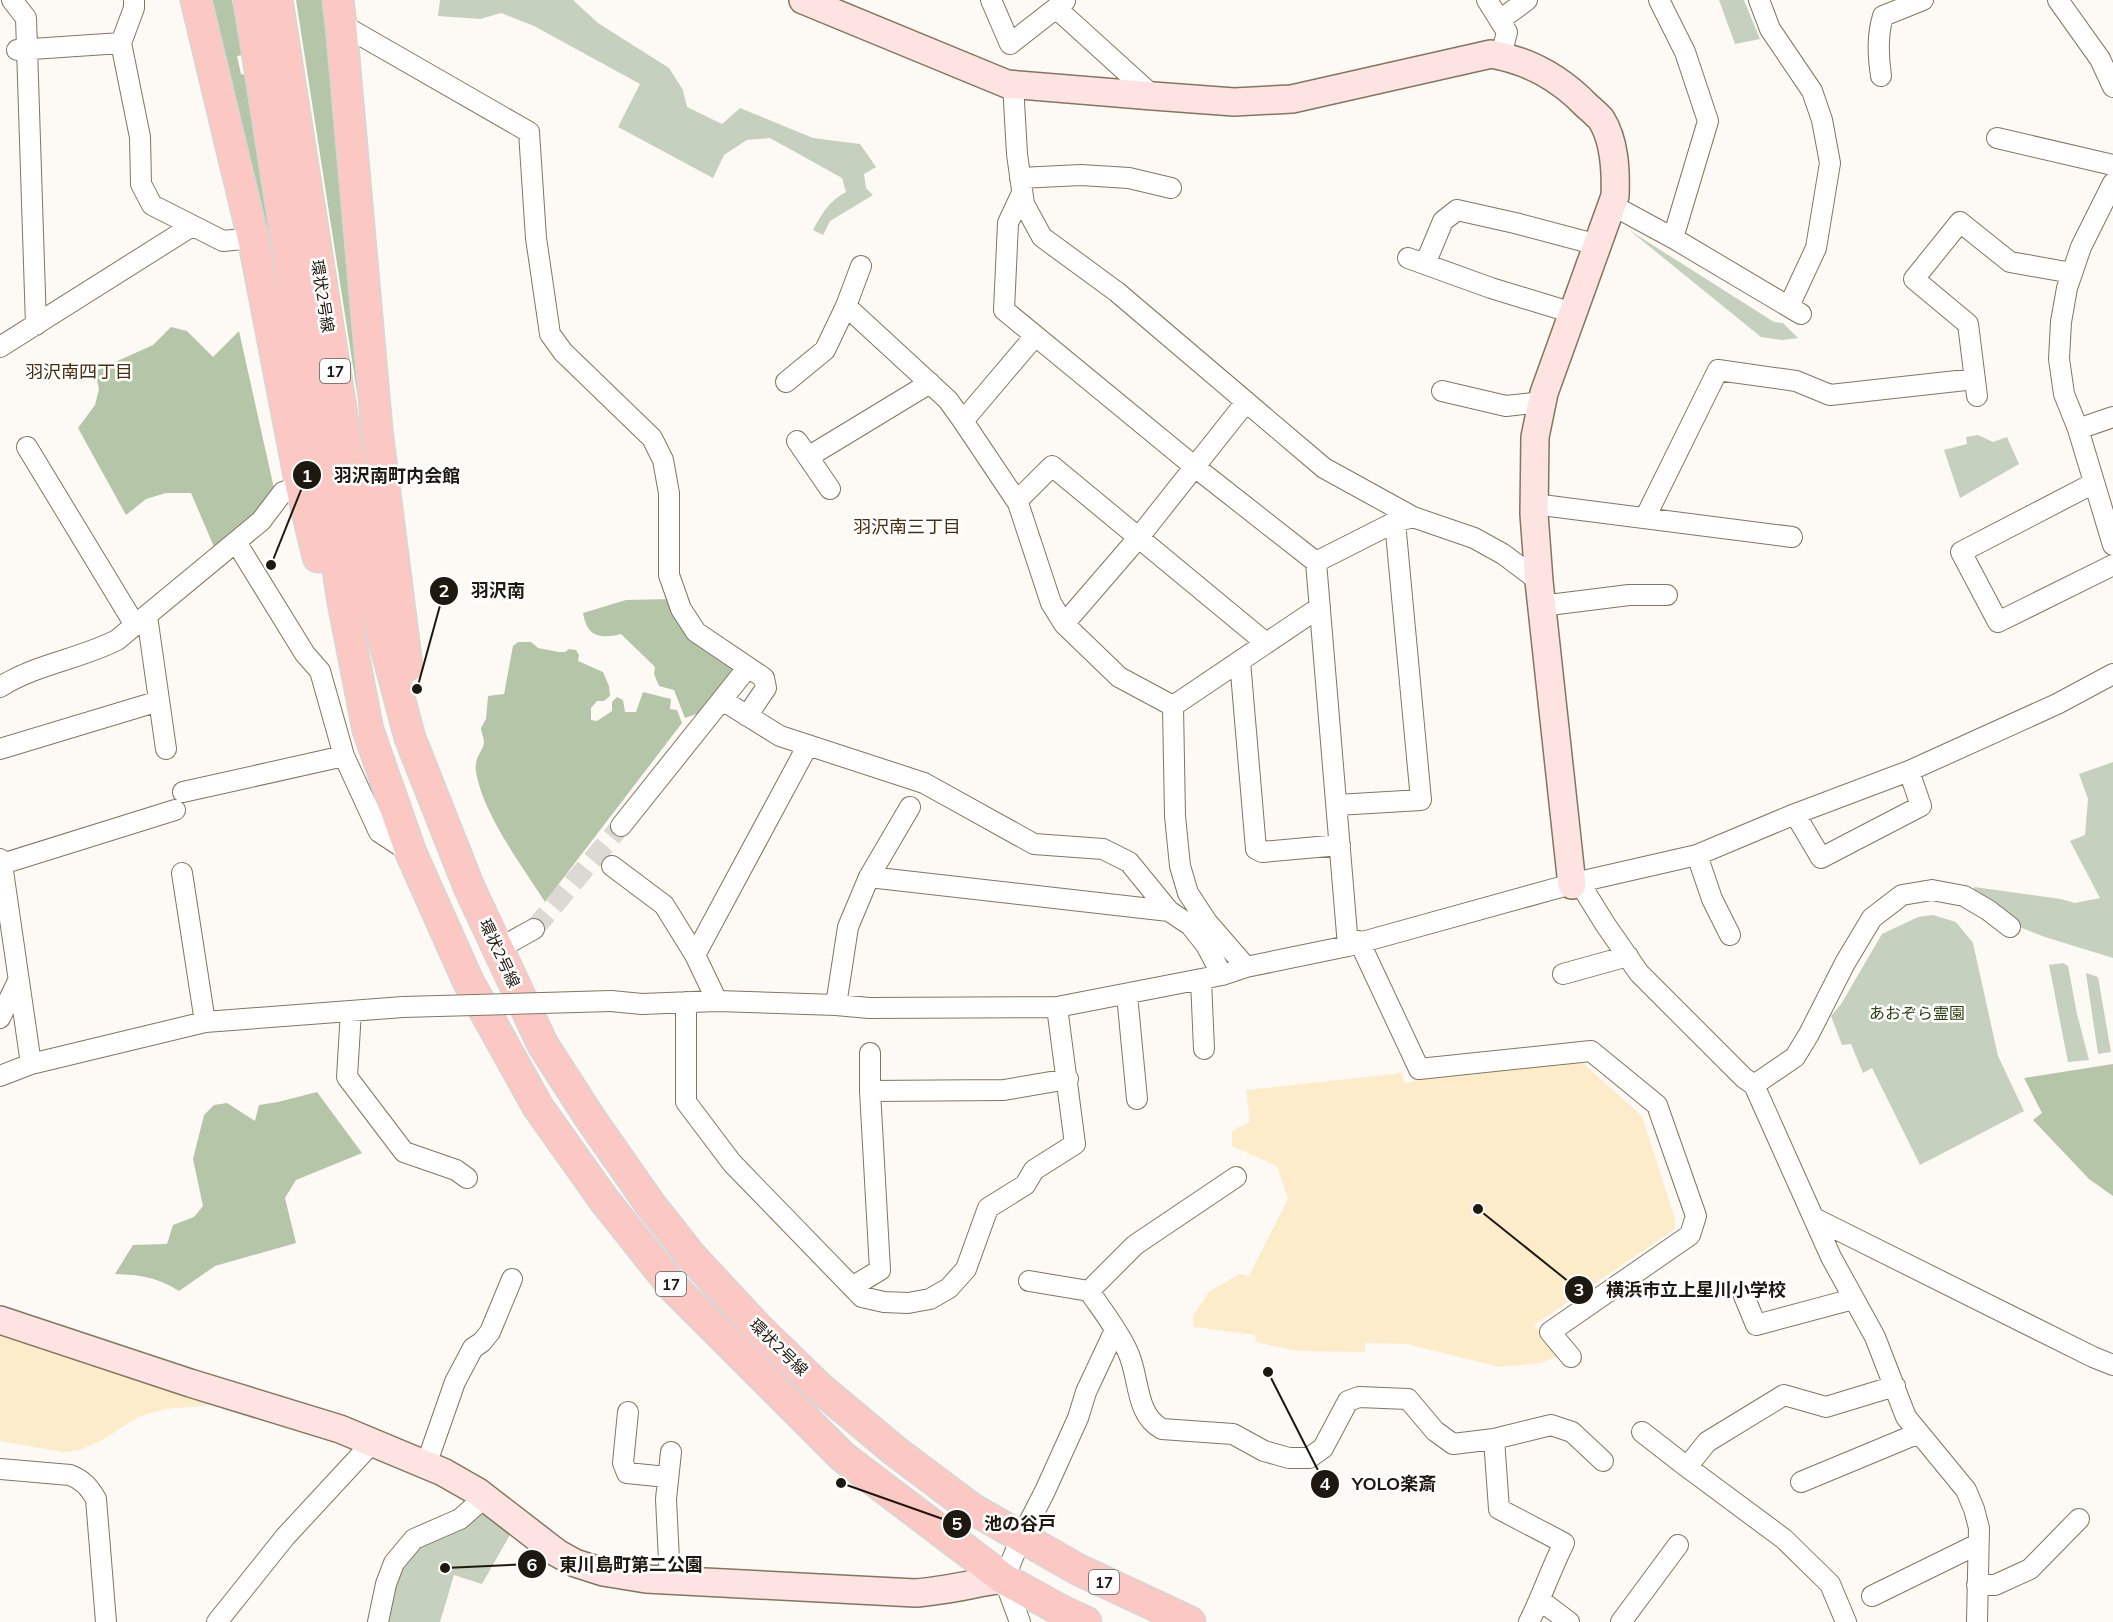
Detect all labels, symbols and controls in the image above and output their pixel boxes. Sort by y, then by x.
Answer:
street label: 環状2号線 [307,258,339,334]
road number: 17 [320,359,350,383]
district label: 羽沢南四丁目 [25,360,133,383]
callout: 羽沢南町内会館 [292,457,472,493]
text: 1 [302,464,312,487]
text: 羽沢南町内会館 [334,464,460,487]
district label: 羽沢南三丁目 [853,515,961,538]
callout: 羽沢南 [429,573,537,609]
text: 2 [439,579,449,602]
text: 羽沢南 [471,579,525,602]
street label: 環状2号線 [475,915,525,991]
park label: あおぞら霊園 [1869,1003,1965,1023]
road number: 17 [656,1272,686,1296]
callout: 横浜市立上星川小学校 [1564,1272,1798,1308]
text: 3 [1574,1278,1584,1301]
text: 横浜市立上星川小学校 [1606,1278,1786,1301]
street label: 環状2号線 [746,1314,812,1380]
callout: YOLO楽斎 [1310,1466,1448,1502]
text: 4 [1320,1472,1331,1495]
text: YOLO楽斎 [1351,1472,1436,1495]
callout: 池の谷戸 [942,1506,1068,1542]
text: 5 [952,1512,963,1535]
text: 池の谷戸 [984,1512,1056,1535]
callout: 東川島町第二公園 [517,1546,715,1582]
text: 6 [527,1553,538,1576]
text: 東川島町第二公園 [559,1553,703,1576]
road number: 17 [1089,1570,1119,1594]

